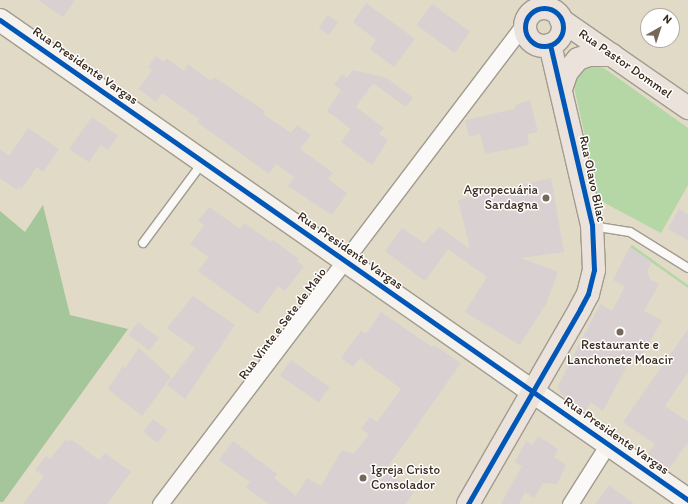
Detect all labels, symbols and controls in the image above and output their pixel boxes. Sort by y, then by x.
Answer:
north arrow [640,8,680,48]
text: N [660,12,674,26]
street label: Rua Presidente Vargas [29,24,141,108]
street label: Rua Pastor Dommel [575,26,675,102]
street label: Rua Olavo Bilac [575,135,609,223]
place label: Agropecuária Sardagna [464,183,538,214]
marker: Agropecuária Sardagna [541,193,551,203]
street label: Rua Presidente Vargas [294,209,406,293]
street label: Rua Vinte e Sete de Maio [236,265,330,383]
marker: Restaurante e Lanchonete Moacir [615,327,625,337]
place label: Restaurante e Lanchonete Moacir [567,338,673,369]
street label: Rua Presidente Vargas [560,394,672,478]
place label: Igreja Cristo Consolador [371,463,440,494]
marker: Igreja Cristo Consolador [358,473,368,483]

